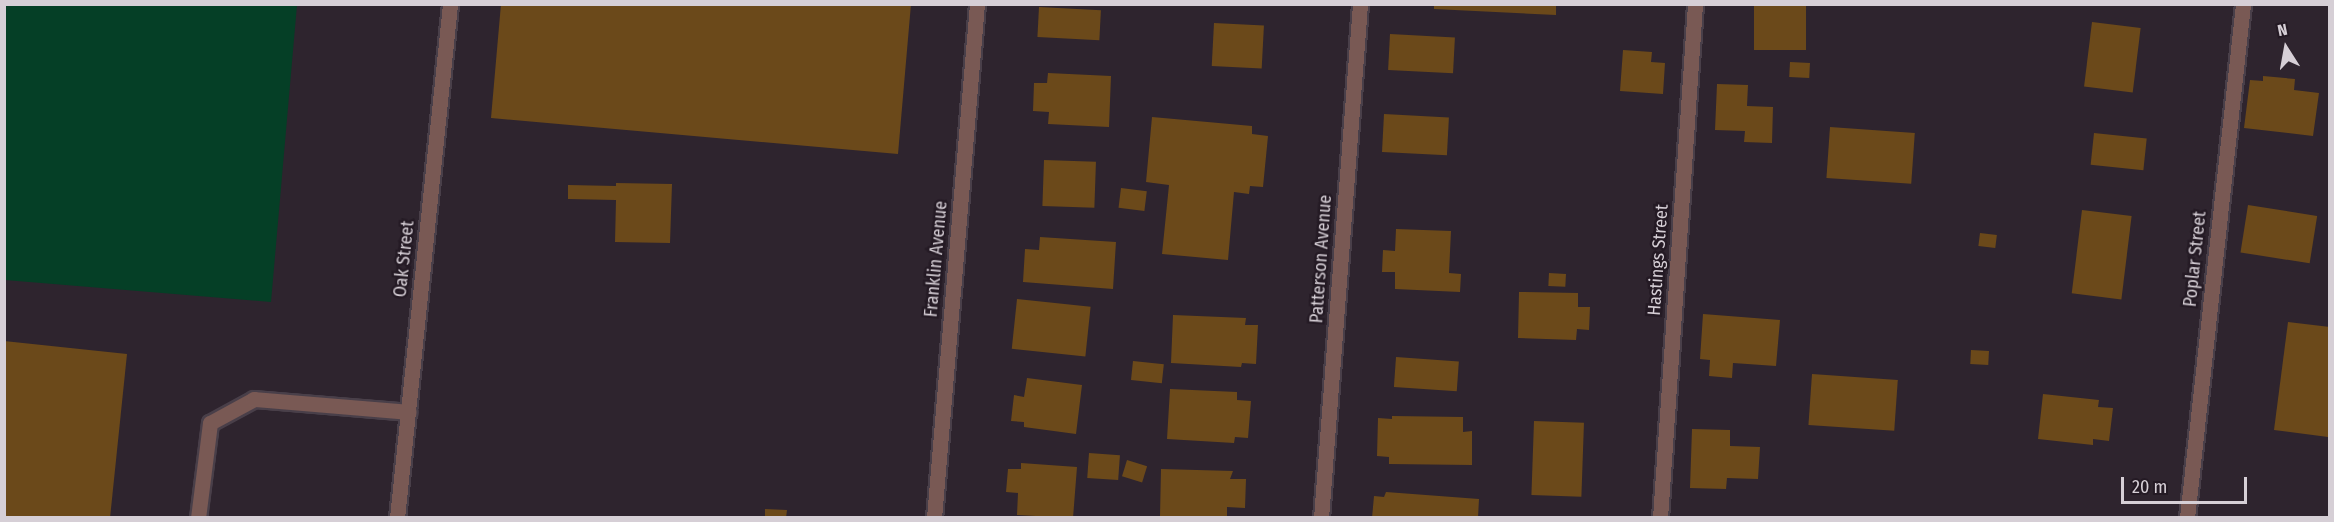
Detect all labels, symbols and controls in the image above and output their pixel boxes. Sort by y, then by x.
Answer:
north arrow [2256,18,2316,78]
text: N [2276,20,2289,40]
street label: Patterson Avenue [1306,194,1336,324]
street label: Franklin Avenue [920,200,952,318]
street label: Hastings Street [1643,204,1673,316]
street label: Poplar Street [2179,210,2211,308]
street label: Oak Street [389,220,419,298]
scale bar [2124,465,2250,503]
text: 20 m [2132,476,2167,498]

